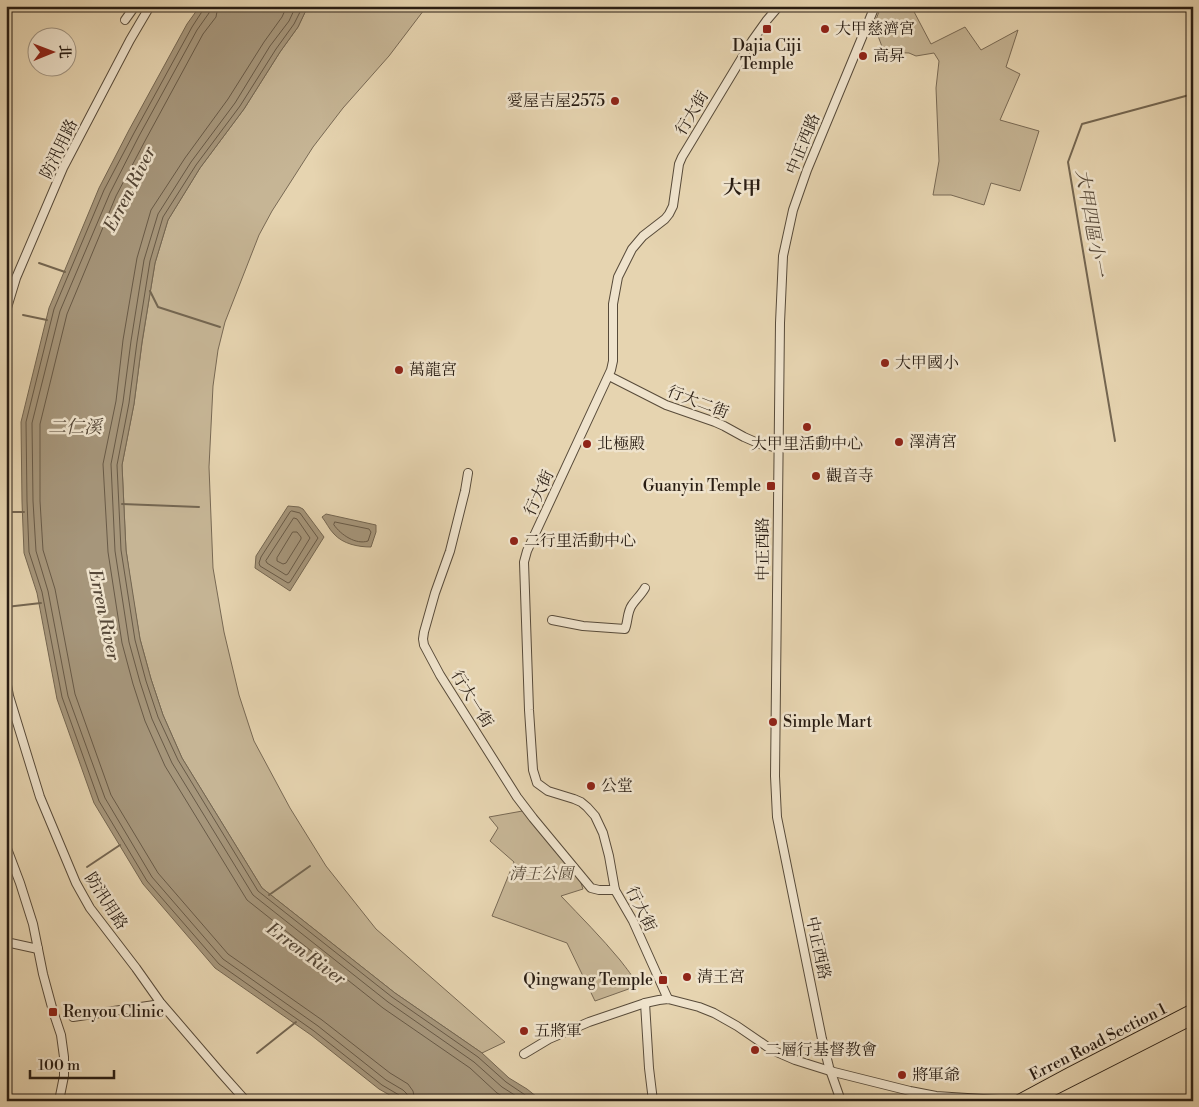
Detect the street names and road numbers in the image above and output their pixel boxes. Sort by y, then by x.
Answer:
street label: 行大街 [671,87,713,139]
street label: 中正西路 [782,111,824,177]
street label: 防汛用路 [36,116,82,182]
street label: 行大二街 [665,381,731,423]
street label: 行大街 [520,467,558,519]
street label: 中正西路 [753,517,773,581]
street label: 行大一街 [447,667,497,731]
street label: 防汛用路 [80,869,132,933]
street label: 行大街 [621,883,661,935]
street label: 中正西路 [802,915,834,981]
street label: Erren Road Section 1 [1026,999,1170,1085]

